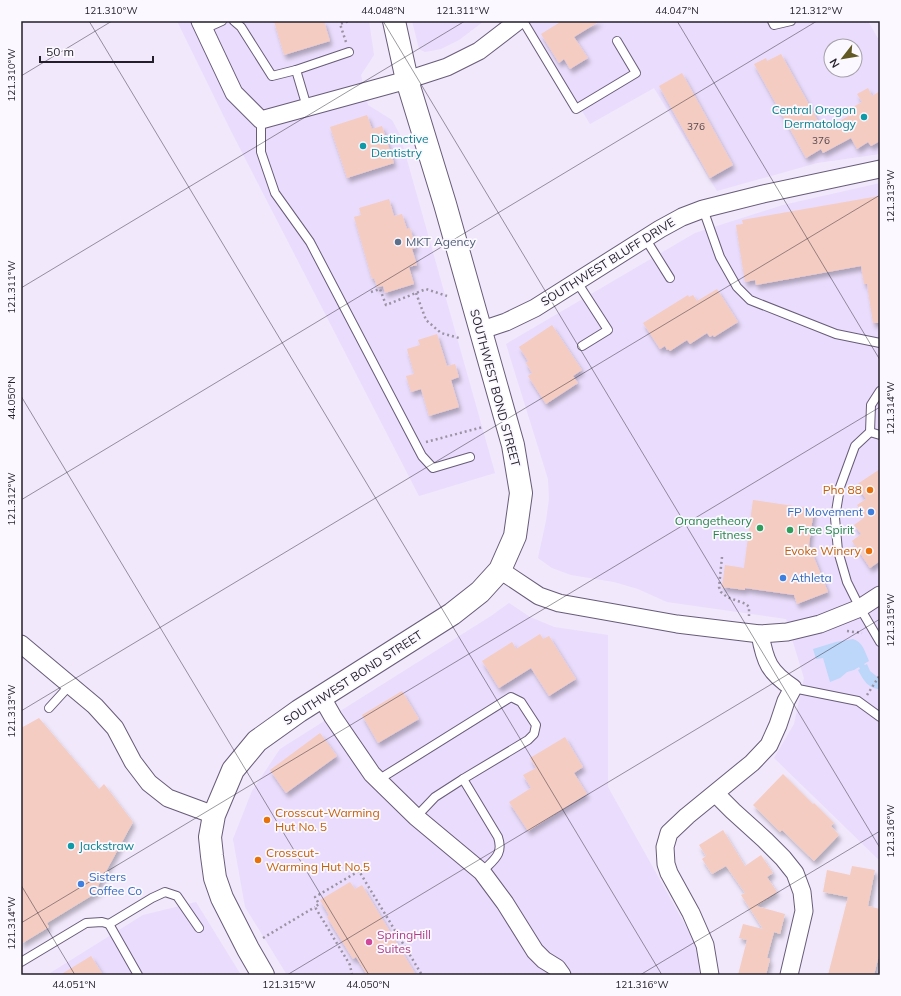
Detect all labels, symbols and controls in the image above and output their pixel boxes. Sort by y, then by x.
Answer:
text: 121.310°W [84,4,138,17]
text: 44.048°N [361,4,405,17]
text: 121.311°W [436,4,490,17]
text: 44.047°N [655,4,699,17]
text: 121.312°W [789,4,843,17]
scale bar [40,38,153,64]
north arrow [823,38,863,78]
text: 50 m [46,44,74,59]
text: 121.310°W [5,48,18,102]
text: N [826,56,843,70]
place label: Central Oregon Dermatology [772,102,857,131]
marker: Central Oregon Dermatology [859,112,869,122]
house number: 376 [687,120,705,133]
place label: Distinctive Dentistry [371,131,429,160]
house number: 376 [812,134,830,147]
marker: Distinctive Dentistry [358,141,368,151]
text: 121.313°W [884,169,897,223]
street label: SOUTHWEST BLUFF DRIVE [538,214,678,309]
place label: MKT Agency [406,234,476,249]
marker: MKT Agency [393,237,403,247]
text: 121.311°W [5,260,18,314]
street label: SOUTHWEST BOND STREET [467,307,524,469]
text: 44.050°N [5,376,18,420]
text: 121.314°W [884,381,897,435]
text: 121.312°W [5,472,18,526]
place label: Pho 88 [823,482,862,497]
marker: Pho 88 [865,485,875,495]
place label: FP Movement [787,504,863,519]
marker: FP Movement [866,507,876,517]
place label: Orangetheory Fitness [675,513,753,542]
place label: Free Spirit [798,522,854,537]
marker: Orangetheory Fitness [755,523,765,533]
marker: Free Spirit [785,525,795,535]
place label: Evoke Winery [784,543,862,558]
marker: Evoke Winery [864,546,874,556]
place label: Athleta [791,570,832,585]
marker: Athleta [778,573,788,583]
text: 121.315°W [884,593,897,647]
street label: SOUTHWEST BOND STREET [281,627,426,728]
text: 121.313°W [5,684,18,738]
text: 121.316°W [884,804,897,858]
place label: Crosscut-Warming Hut No. 5 [275,805,380,834]
marker: Crosscut-Warming Hut No. 5 [262,815,272,825]
place label: Jackstraw [79,838,135,853]
marker: Jackstraw [66,841,76,851]
place label: Crosscut- Warming Hut No.5 [266,845,370,874]
marker: Crosscut- Warming Hut No.5 [253,855,263,865]
place label: Sisters Coffee Co [89,869,142,898]
marker: Sisters Coffee Co [76,879,86,889]
text: 121.314°W [5,896,18,950]
place label: SpringHill Suites [377,927,431,956]
marker: SpringHill Suites [364,937,374,947]
text: 44.051°N [52,978,96,991]
text: 121.315°W [262,978,316,991]
text: 44.050°N [346,978,390,991]
text: 121.316°W [615,978,669,991]

